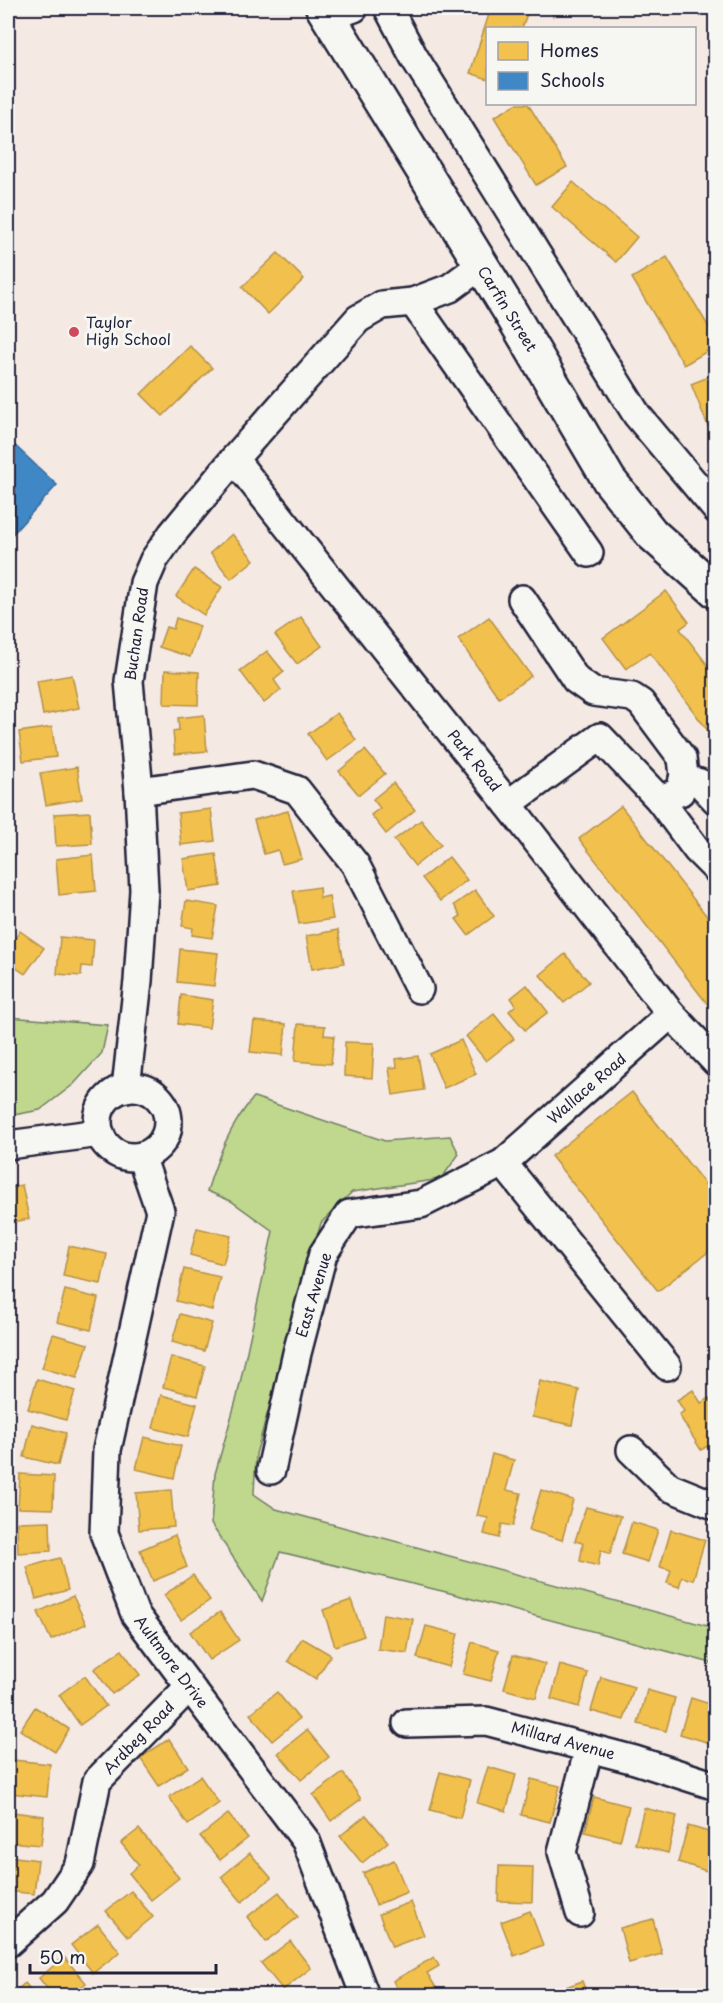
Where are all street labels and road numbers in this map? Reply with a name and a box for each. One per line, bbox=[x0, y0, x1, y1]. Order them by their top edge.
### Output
street label: Carfin Street bbox=[473, 261, 544, 356]
street label: Buchan Road bbox=[118, 586, 153, 682]
street label: Park Road bbox=[443, 724, 508, 796]
street label: Wallace Road bbox=[541, 1047, 631, 1129]
street label: East Avenue bbox=[289, 1249, 336, 1340]
street label: Aultmore Drive bbox=[130, 1610, 215, 1712]
street label: Ardbeg Road bbox=[97, 1695, 179, 1779]
street label: Millard Avenue bbox=[509, 1715, 618, 1764]

